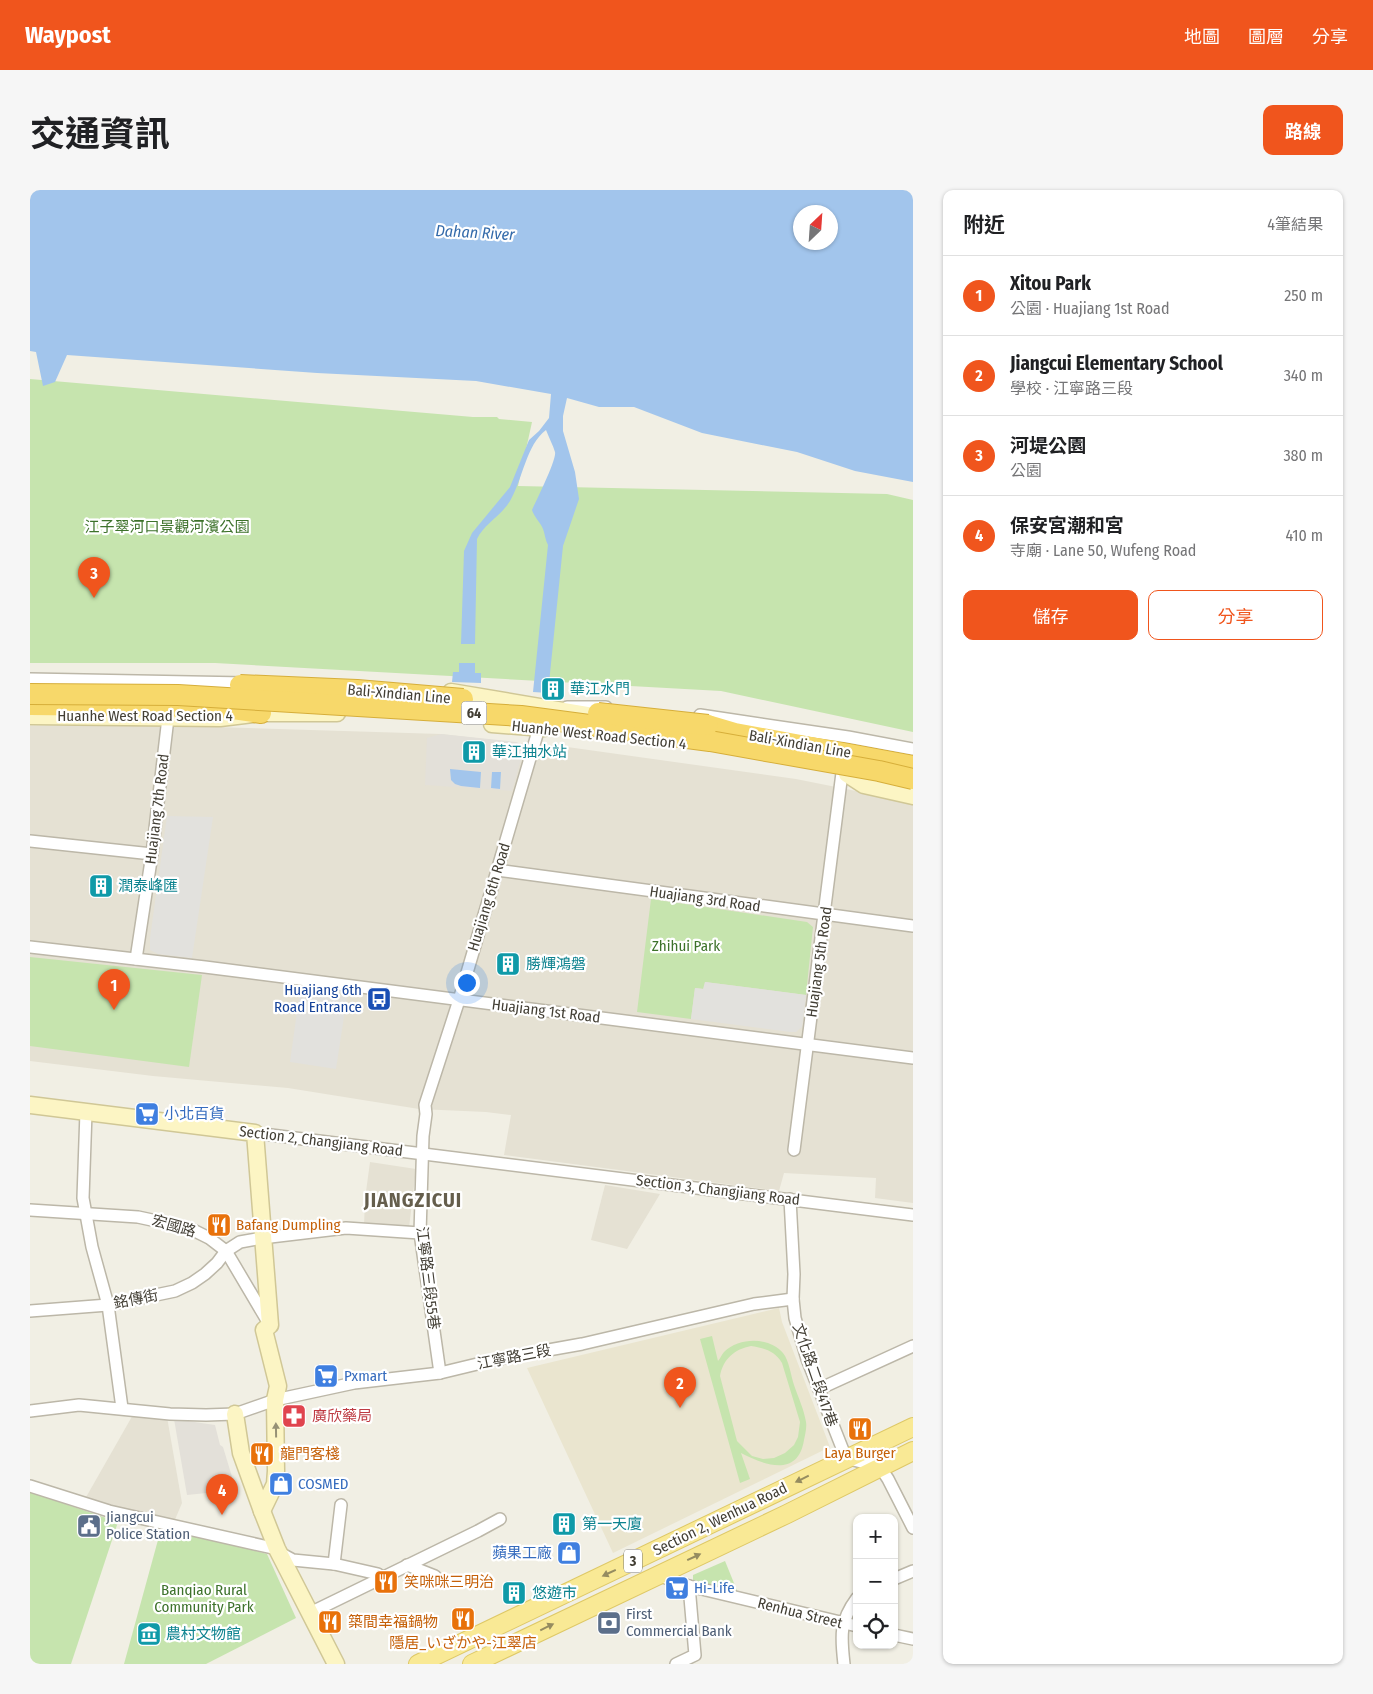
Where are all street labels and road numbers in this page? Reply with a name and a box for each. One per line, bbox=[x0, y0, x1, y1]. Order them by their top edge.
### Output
street label: Bali-Xindian Line bbox=[347, 681, 451, 707]
road number: 64 bbox=[462, 702, 486, 724]
street label: Huanhe West Road Section 4 bbox=[57, 707, 233, 725]
street label: Huanhe West Road Section 4 bbox=[511, 717, 687, 753]
street label: Bali-Xindian Line bbox=[747, 726, 853, 762]
street label: Huajiang 7th Road bbox=[141, 753, 173, 865]
street label: Huajiang 6th Road bbox=[464, 841, 514, 953]
street label: Huajiang 3rd Road bbox=[648, 882, 762, 916]
street label: Huajiang 5th Road bbox=[802, 905, 836, 1019]
street label: Huajiang 1st Road bbox=[491, 995, 601, 1027]
street label: Section 2, Changjiang Road bbox=[238, 1122, 404, 1160]
street label: Section 3, Changjiang Road bbox=[635, 1171, 801, 1209]
street label: 宏國路 bbox=[150, 1211, 198, 1241]
street label: 江寧路三段55巷 bbox=[413, 1225, 443, 1331]
street label: 銘傳街 bbox=[112, 1286, 160, 1312]
street label: 文化路二段417巷 bbox=[789, 1321, 841, 1429]
street label: 江寧路三段 bbox=[475, 1341, 553, 1373]
street label: Section 2, Wenhua Road bbox=[650, 1479, 790, 1559]
road number: 3 bbox=[624, 1550, 642, 1572]
street label: Renhua Street bbox=[756, 1594, 844, 1632]

